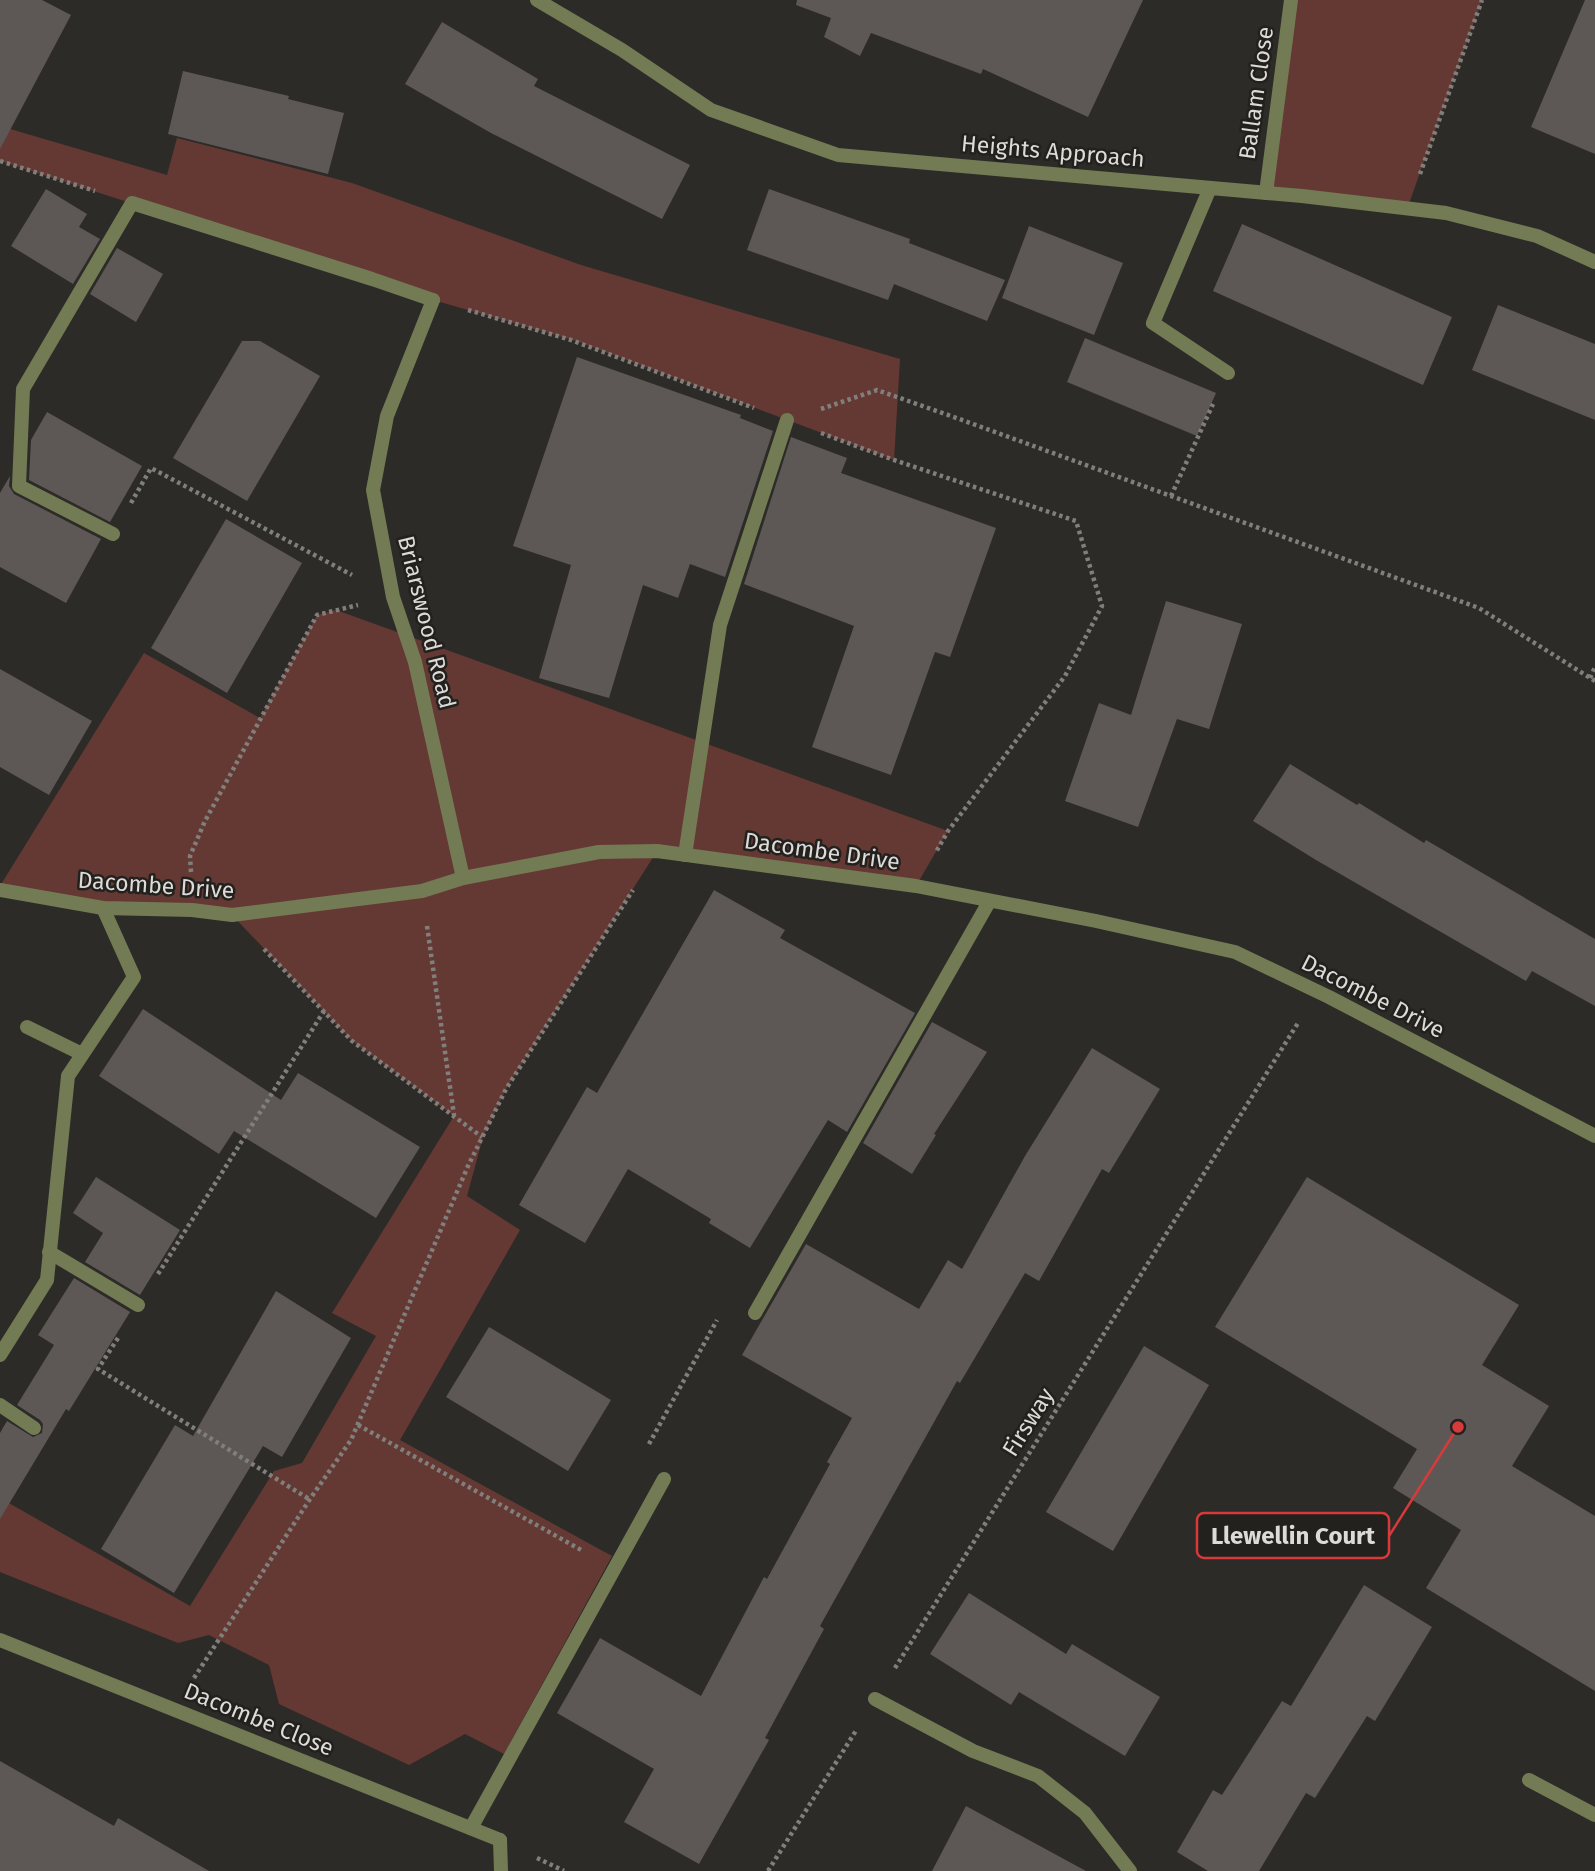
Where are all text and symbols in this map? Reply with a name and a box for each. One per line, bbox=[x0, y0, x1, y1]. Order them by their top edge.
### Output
street label: Ballam Close bbox=[1233, 25, 1279, 161]
street label: Heights Approach bbox=[960, 129, 1146, 173]
street label: Briarswood Road bbox=[392, 533, 462, 711]
street label: Dacombe Drive bbox=[742, 826, 902, 876]
street label: Dacombe Drive bbox=[77, 866, 235, 904]
street label: Dacombe Drive bbox=[1297, 948, 1449, 1044]
street label: Firsway bbox=[996, 1382, 1060, 1462]
callout: Llewellin Court bbox=[1197, 1513, 1389, 1558]
text: Llewellin Court bbox=[1211, 1522, 1376, 1550]
street label: Dacombe Close bbox=[180, 1676, 338, 1762]

